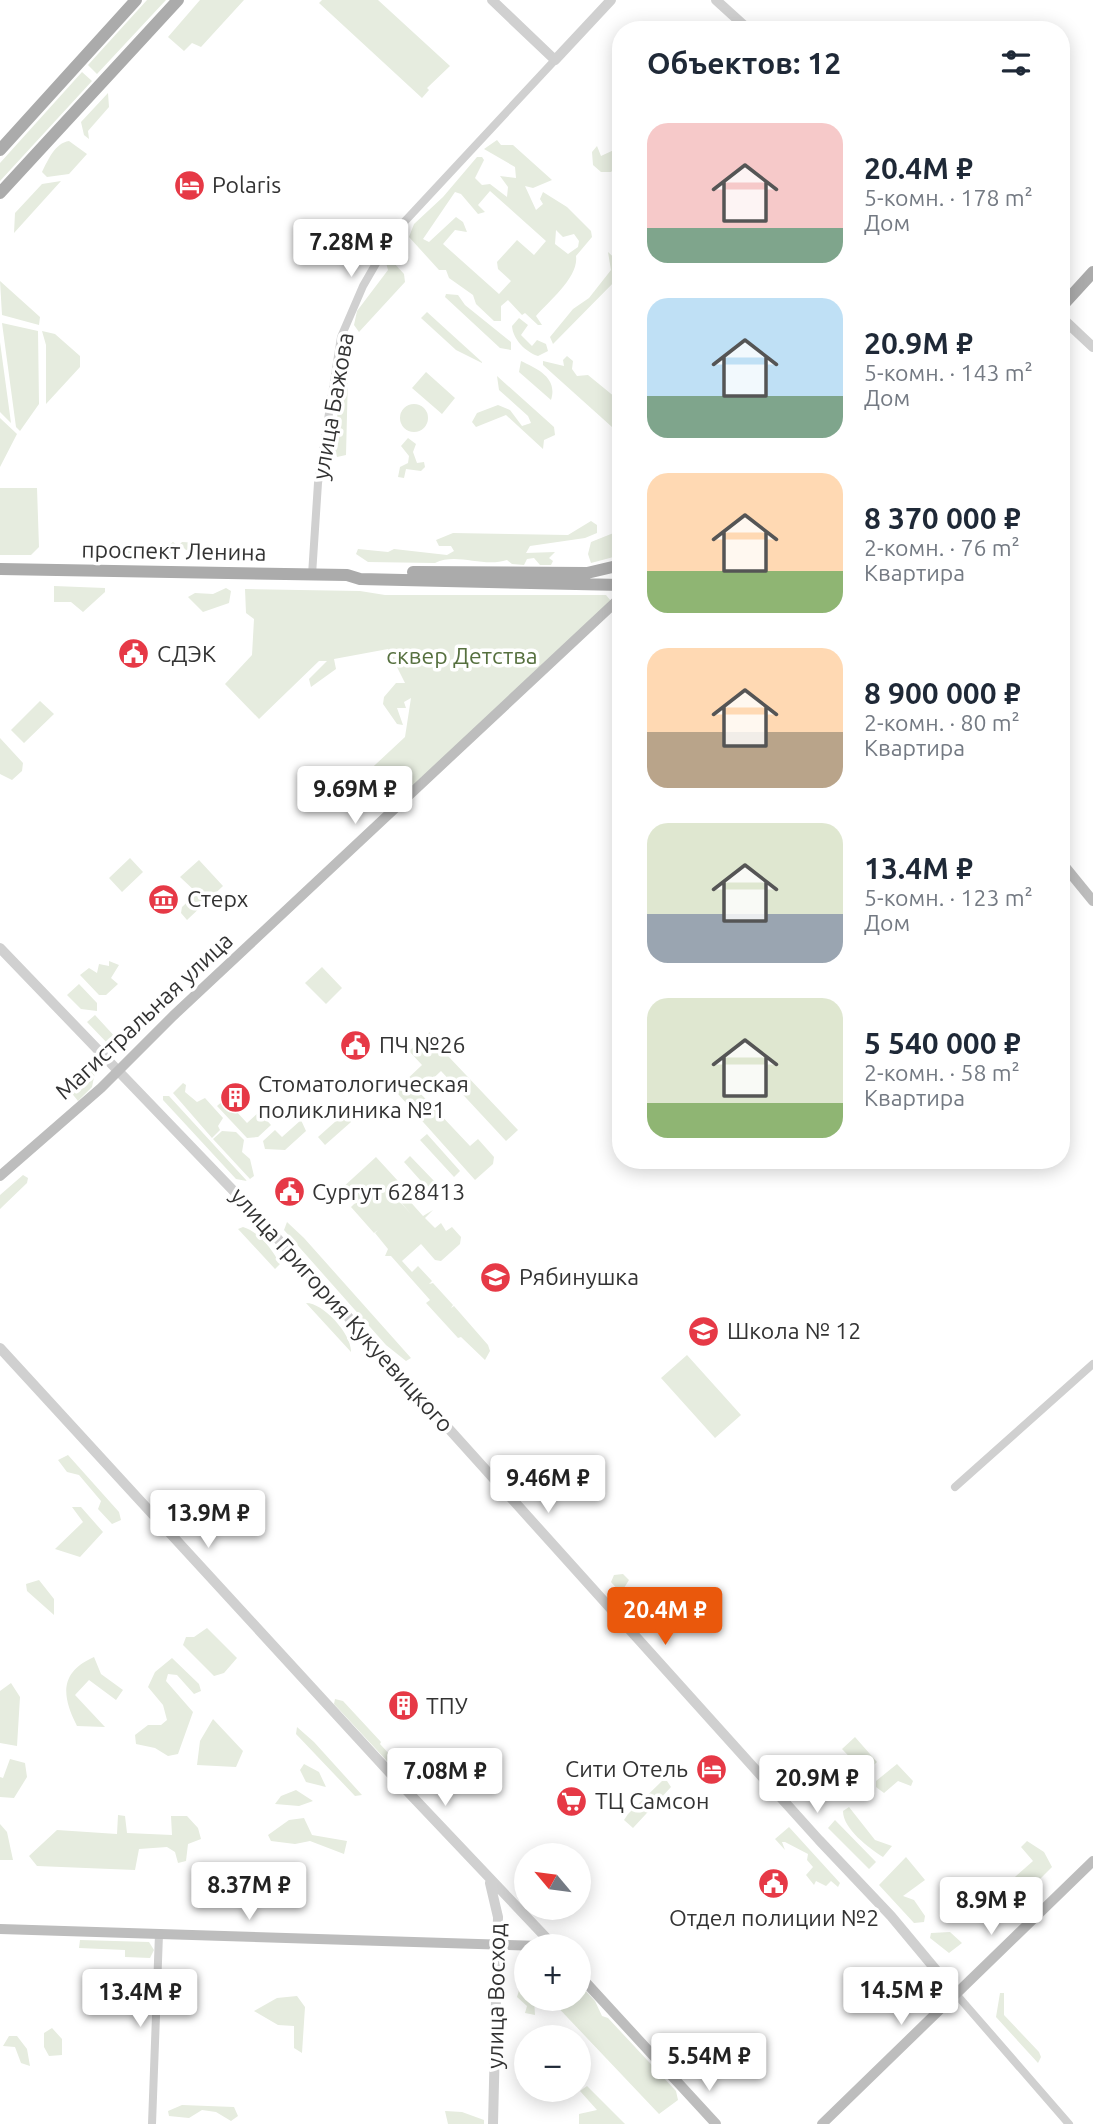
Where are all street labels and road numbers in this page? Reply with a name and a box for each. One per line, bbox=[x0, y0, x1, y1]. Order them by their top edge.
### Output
street label: улица Бажова bbox=[307, 330, 358, 481]
street label: проспект Ленина bbox=[81, 536, 267, 565]
street label: Магистральная улица bbox=[50, 927, 237, 1104]
street label: улица Григория Кукуевицкого bbox=[226, 1183, 459, 1437]
street label: улица Восход bbox=[482, 1923, 509, 2069]

